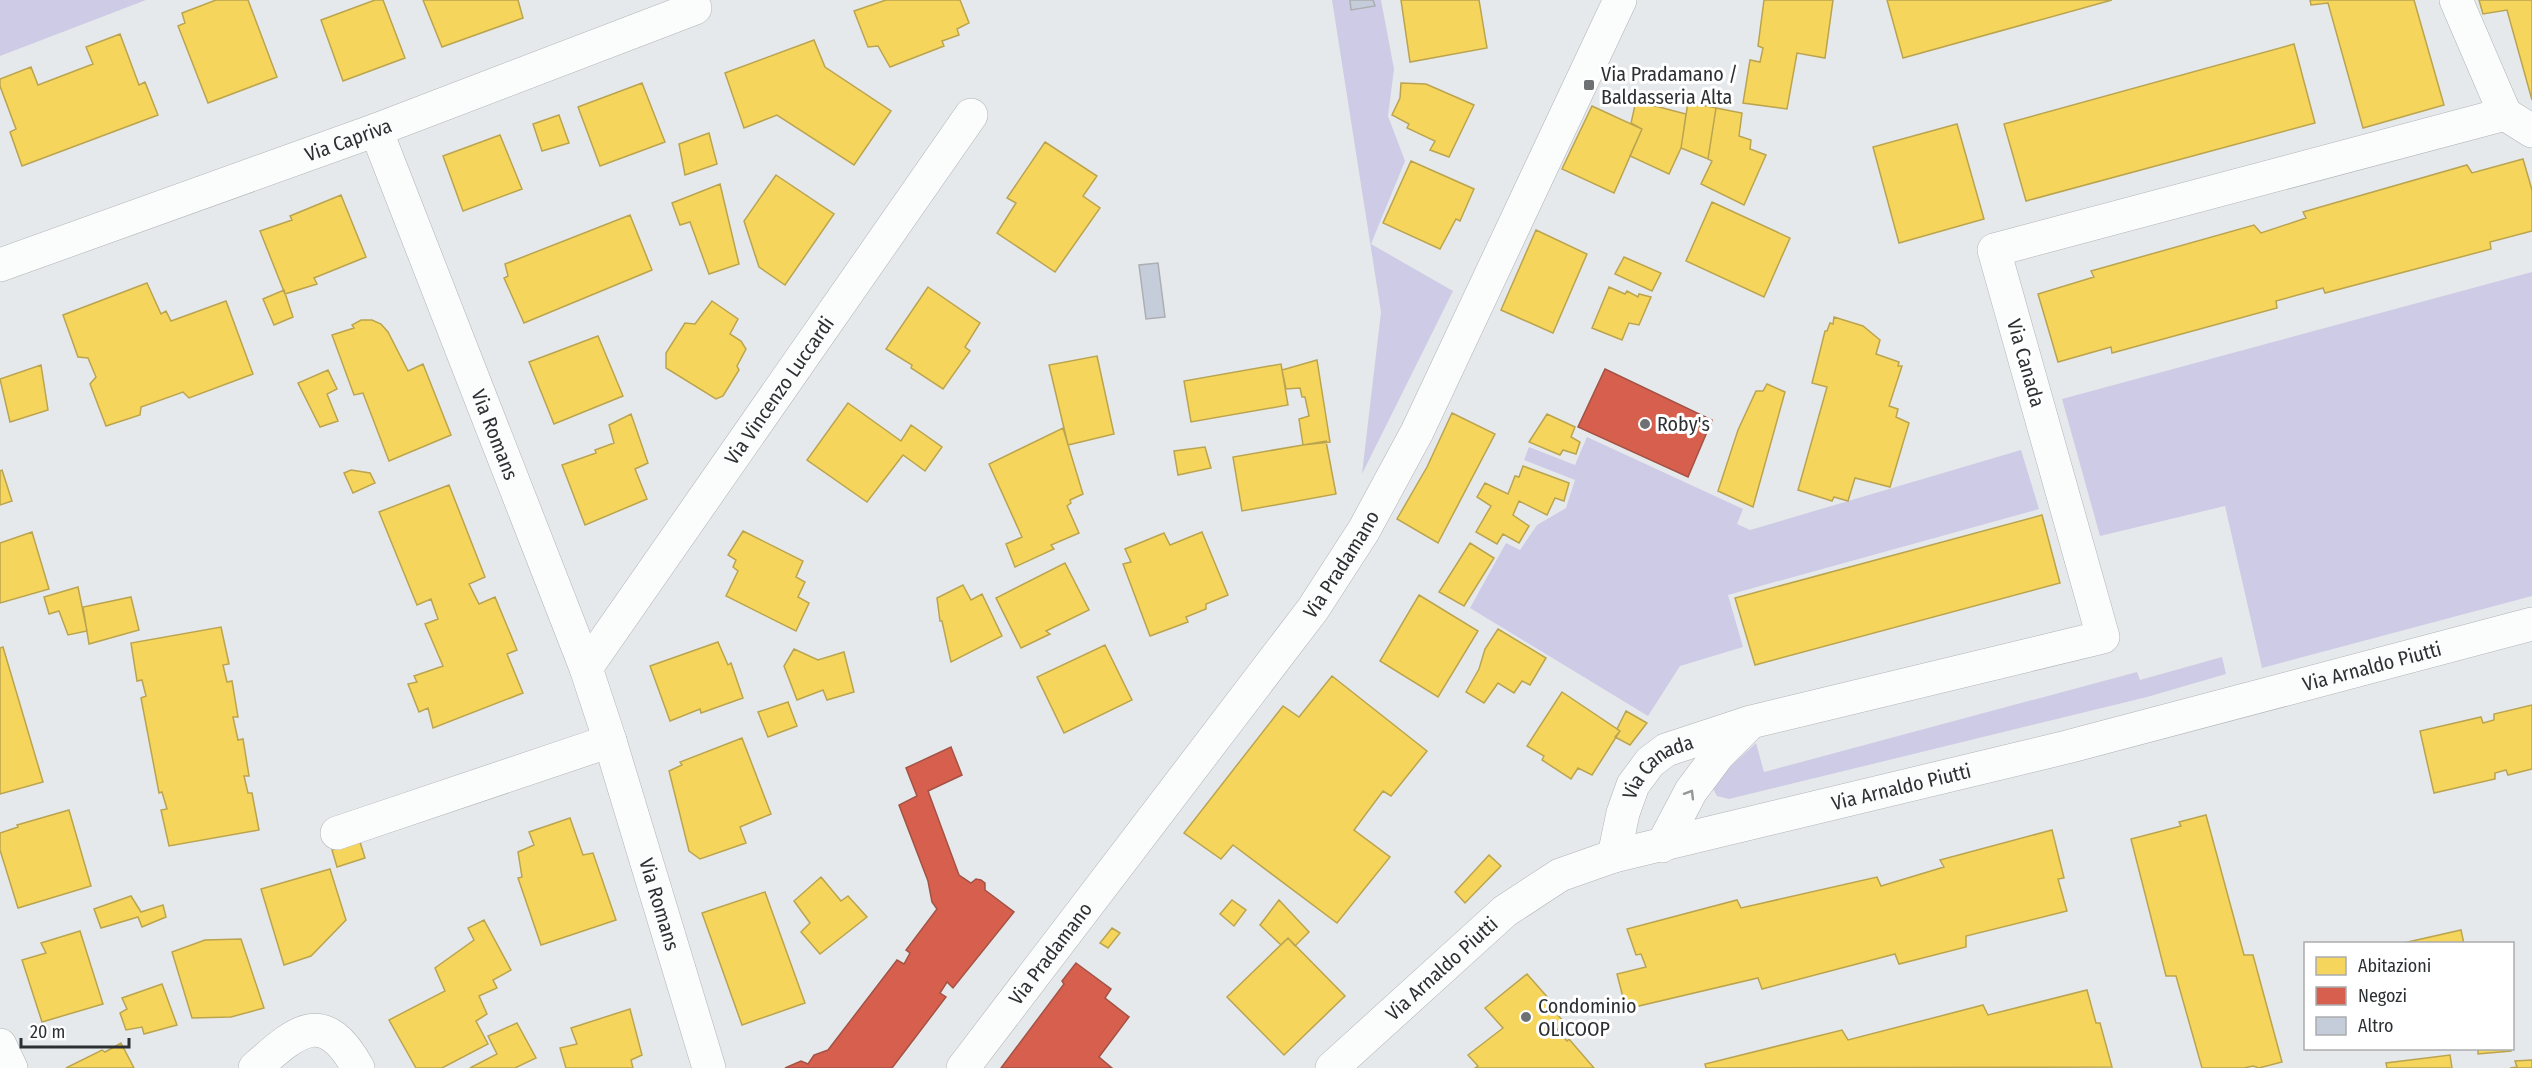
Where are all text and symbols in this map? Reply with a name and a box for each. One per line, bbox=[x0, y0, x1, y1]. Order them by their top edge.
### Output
place label: Via Pradamano / Baldasseria Alta bbox=[1601, 62, 1738, 109]
marker: Via Pradamano / Baldasseria Alta bbox=[1582, 78, 1596, 92]
street label: Via Capriva bbox=[302, 113, 395, 167]
street label: Via Vincenzo Luccardi bbox=[719, 312, 839, 469]
street label: Via Canada bbox=[2002, 316, 2050, 410]
street label: Via Romans bbox=[466, 386, 523, 483]
place label: Roby's bbox=[1657, 412, 1710, 436]
marker: Roby's bbox=[1638, 417, 1652, 431]
street label: Via Pradamano bbox=[1298, 507, 1384, 623]
street label: Via Arnaldo Piutti bbox=[2300, 636, 2444, 696]
street label: Via Canada bbox=[1617, 730, 1696, 802]
street label: Via Arnaldo Piutti bbox=[1829, 759, 1973, 815]
one-way arrow bbox=[1682, 790, 1694, 800]
street label: Via Romans bbox=[634, 855, 685, 953]
street label: Via Pradamano bbox=[1004, 897, 1097, 1010]
street label: Via Arnaldo Piutti bbox=[1381, 912, 1502, 1025]
legend bbox=[2304, 942, 2514, 1050]
text: Abitazioni bbox=[2358, 955, 2431, 977]
text: Negozi bbox=[2358, 985, 2407, 1007]
place label: Condominio OLICOOP bbox=[1538, 994, 1637, 1041]
marker: Condominio OLICOOP bbox=[1519, 1010, 1533, 1024]
scale bar bbox=[21, 1011, 129, 1049]
text: Altro bbox=[2358, 1015, 2393, 1037]
text: 20 m bbox=[30, 1021, 65, 1043]

